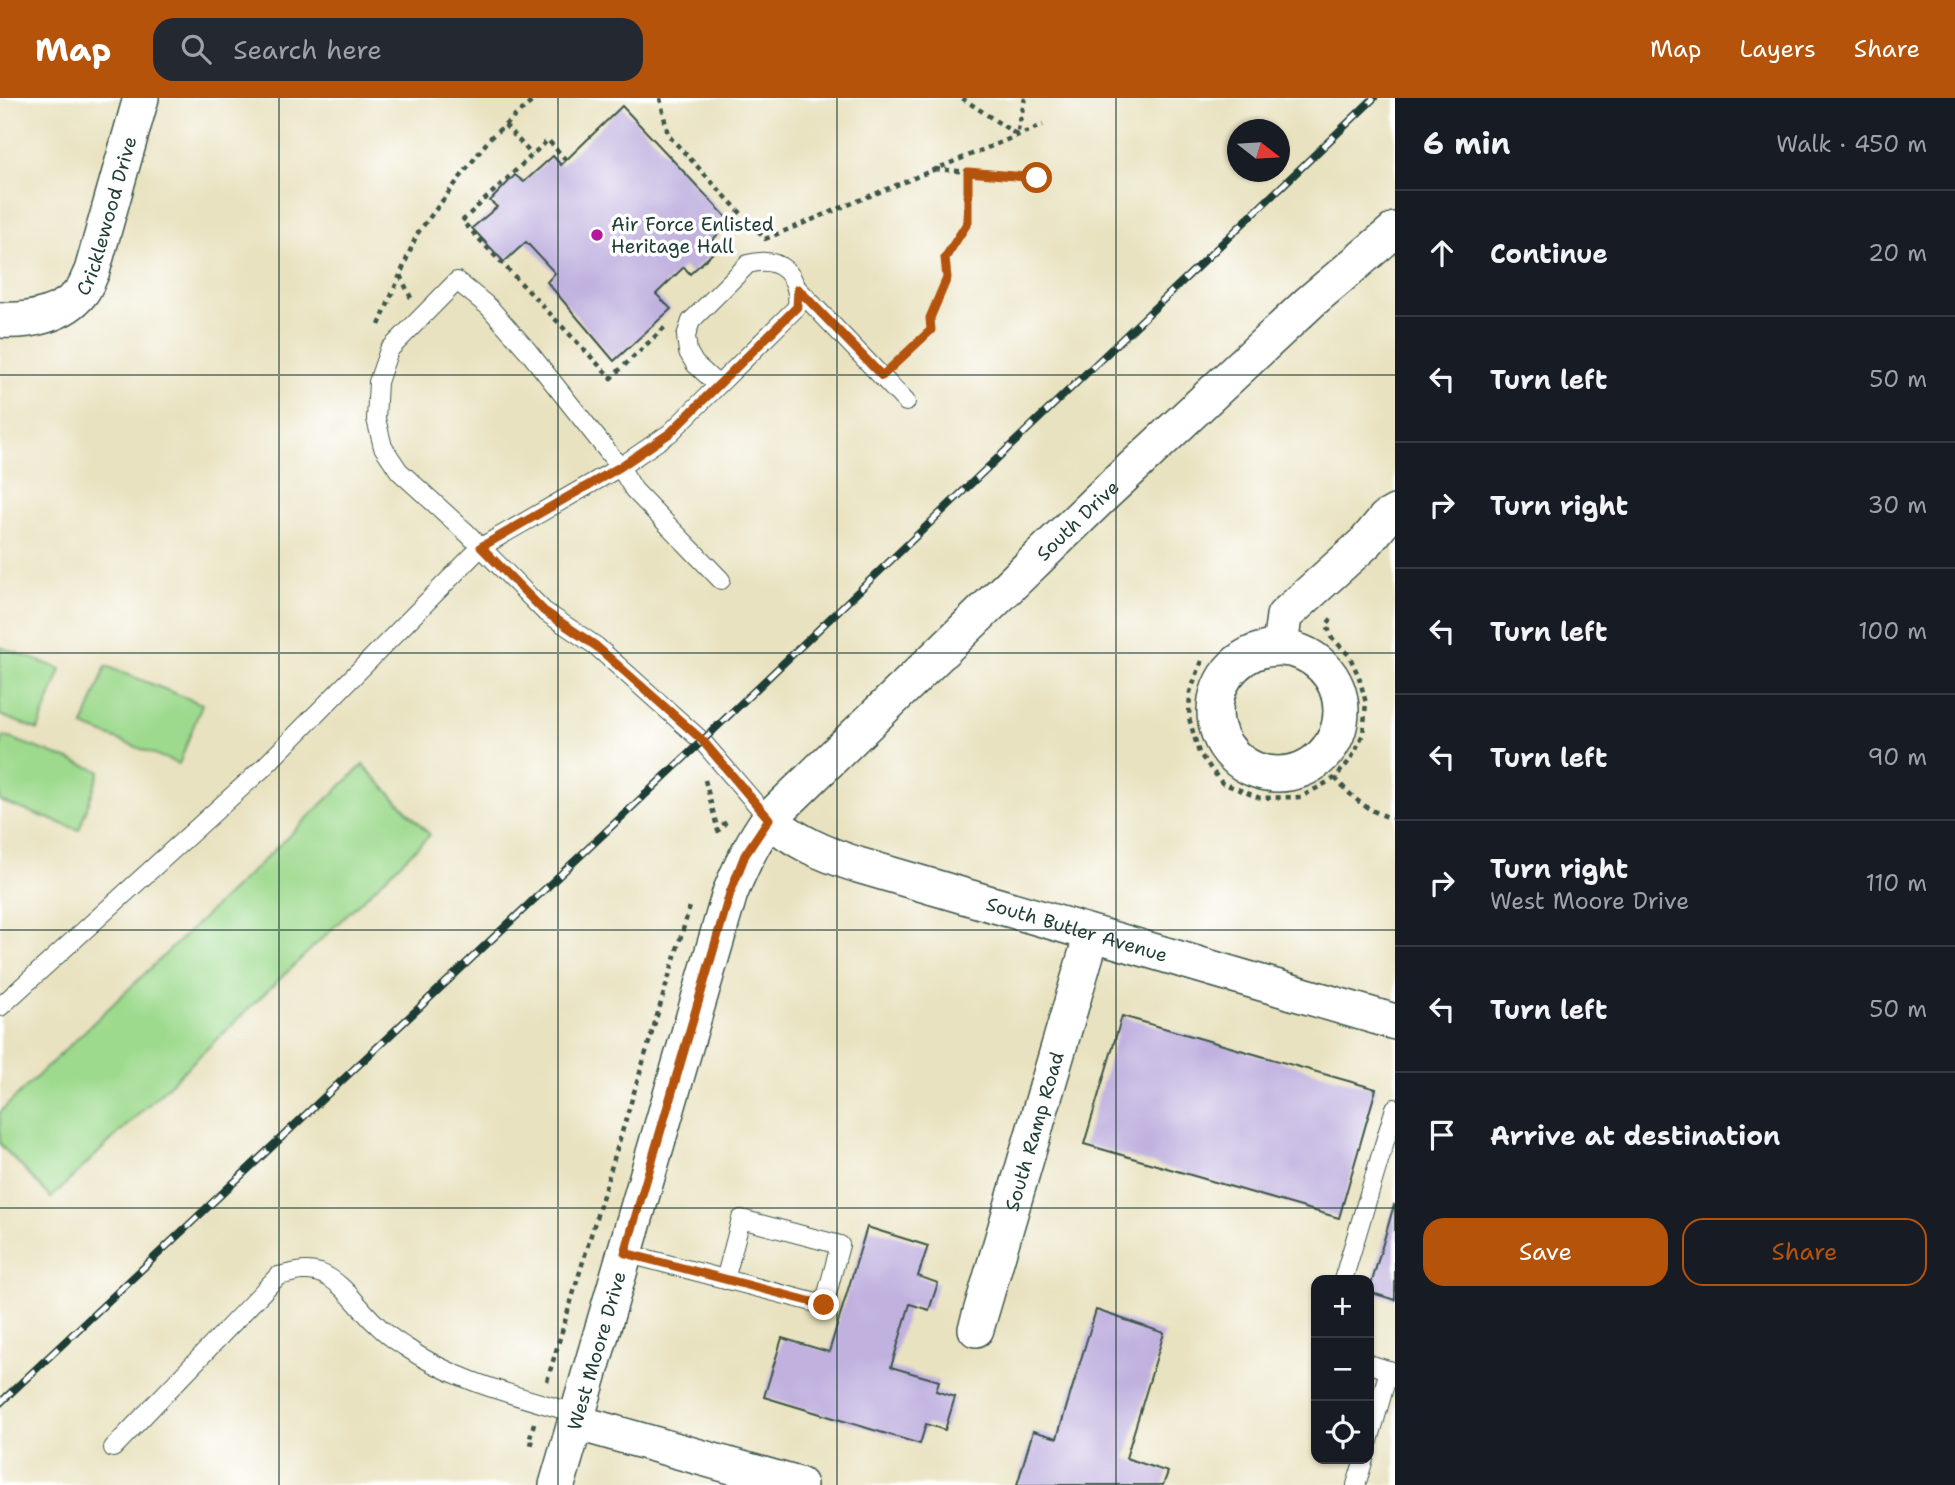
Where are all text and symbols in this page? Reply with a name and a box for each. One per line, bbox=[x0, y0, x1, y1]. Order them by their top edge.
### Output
search box bbox=[153, 18, 643, 81]
text: Map bbox=[35, 27, 111, 72]
icon: search bbox=[177, 30, 215, 68]
text: Search here bbox=[233, 32, 382, 67]
text: Map bbox=[1650, 33, 1701, 65]
text: Layers bbox=[1739, 33, 1816, 65]
text: Share bbox=[1854, 33, 1920, 65]
north arrow bbox=[1227, 119, 1290, 182]
text: 6 min bbox=[1423, 123, 1510, 164]
text: Walk · 450 m bbox=[1776, 129, 1927, 159]
street label: Cricklewood Drive bbox=[70, 133, 143, 301]
route start bbox=[1021, 162, 1052, 193]
place label: Air Force Enlisted Heritage Hall bbox=[611, 212, 774, 259]
marker: Air Force Enlisted Heritage Hall bbox=[589, 227, 605, 243]
icon: ahead bbox=[1423, 234, 1461, 272]
text: Continue bbox=[1490, 236, 1608, 271]
text: 20 m bbox=[1868, 238, 1927, 268]
icon: left bbox=[1423, 360, 1461, 398]
text: Turn left bbox=[1490, 362, 1607, 397]
text: 50 m bbox=[1869, 364, 1927, 394]
street label: South Drive bbox=[1031, 475, 1124, 566]
icon: right bbox=[1423, 486, 1461, 524]
text: Turn right bbox=[1490, 488, 1628, 523]
text: 30 m bbox=[1868, 490, 1927, 520]
icon: left bbox=[1423, 612, 1461, 650]
text: Turn left bbox=[1490, 614, 1607, 649]
text: 100 m bbox=[1858, 616, 1927, 646]
icon: left bbox=[1423, 738, 1461, 776]
text: Turn left bbox=[1490, 740, 1607, 775]
text: 90 m bbox=[1867, 742, 1927, 772]
text: Turn right bbox=[1490, 851, 1628, 886]
icon: right bbox=[1423, 864, 1461, 902]
text: 110 m bbox=[1865, 868, 1927, 898]
text: West Moore Drive bbox=[1490, 886, 1689, 916]
street label: South Butler Avenue bbox=[983, 891, 1170, 968]
icon: left bbox=[1423, 990, 1461, 1028]
text: Turn left bbox=[1490, 992, 1607, 1027]
text: 50 m bbox=[1869, 994, 1927, 1024]
street label: South Ramp Road bbox=[999, 1049, 1070, 1214]
icon: arrive bbox=[1423, 1116, 1461, 1154]
text: Arrive at destination bbox=[1490, 1118, 1780, 1153]
button: Save bbox=[1423, 1218, 1668, 1286]
button: Share bbox=[1682, 1218, 1927, 1286]
street label: West Moore Drive bbox=[562, 1268, 632, 1433]
map controls bbox=[1311, 1275, 1374, 1464]
button: + bbox=[1311, 1275, 1374, 1338]
route end bbox=[808, 1289, 839, 1320]
button: − bbox=[1311, 1338, 1374, 1401]
button: locate bbox=[1311, 1401, 1374, 1464]

